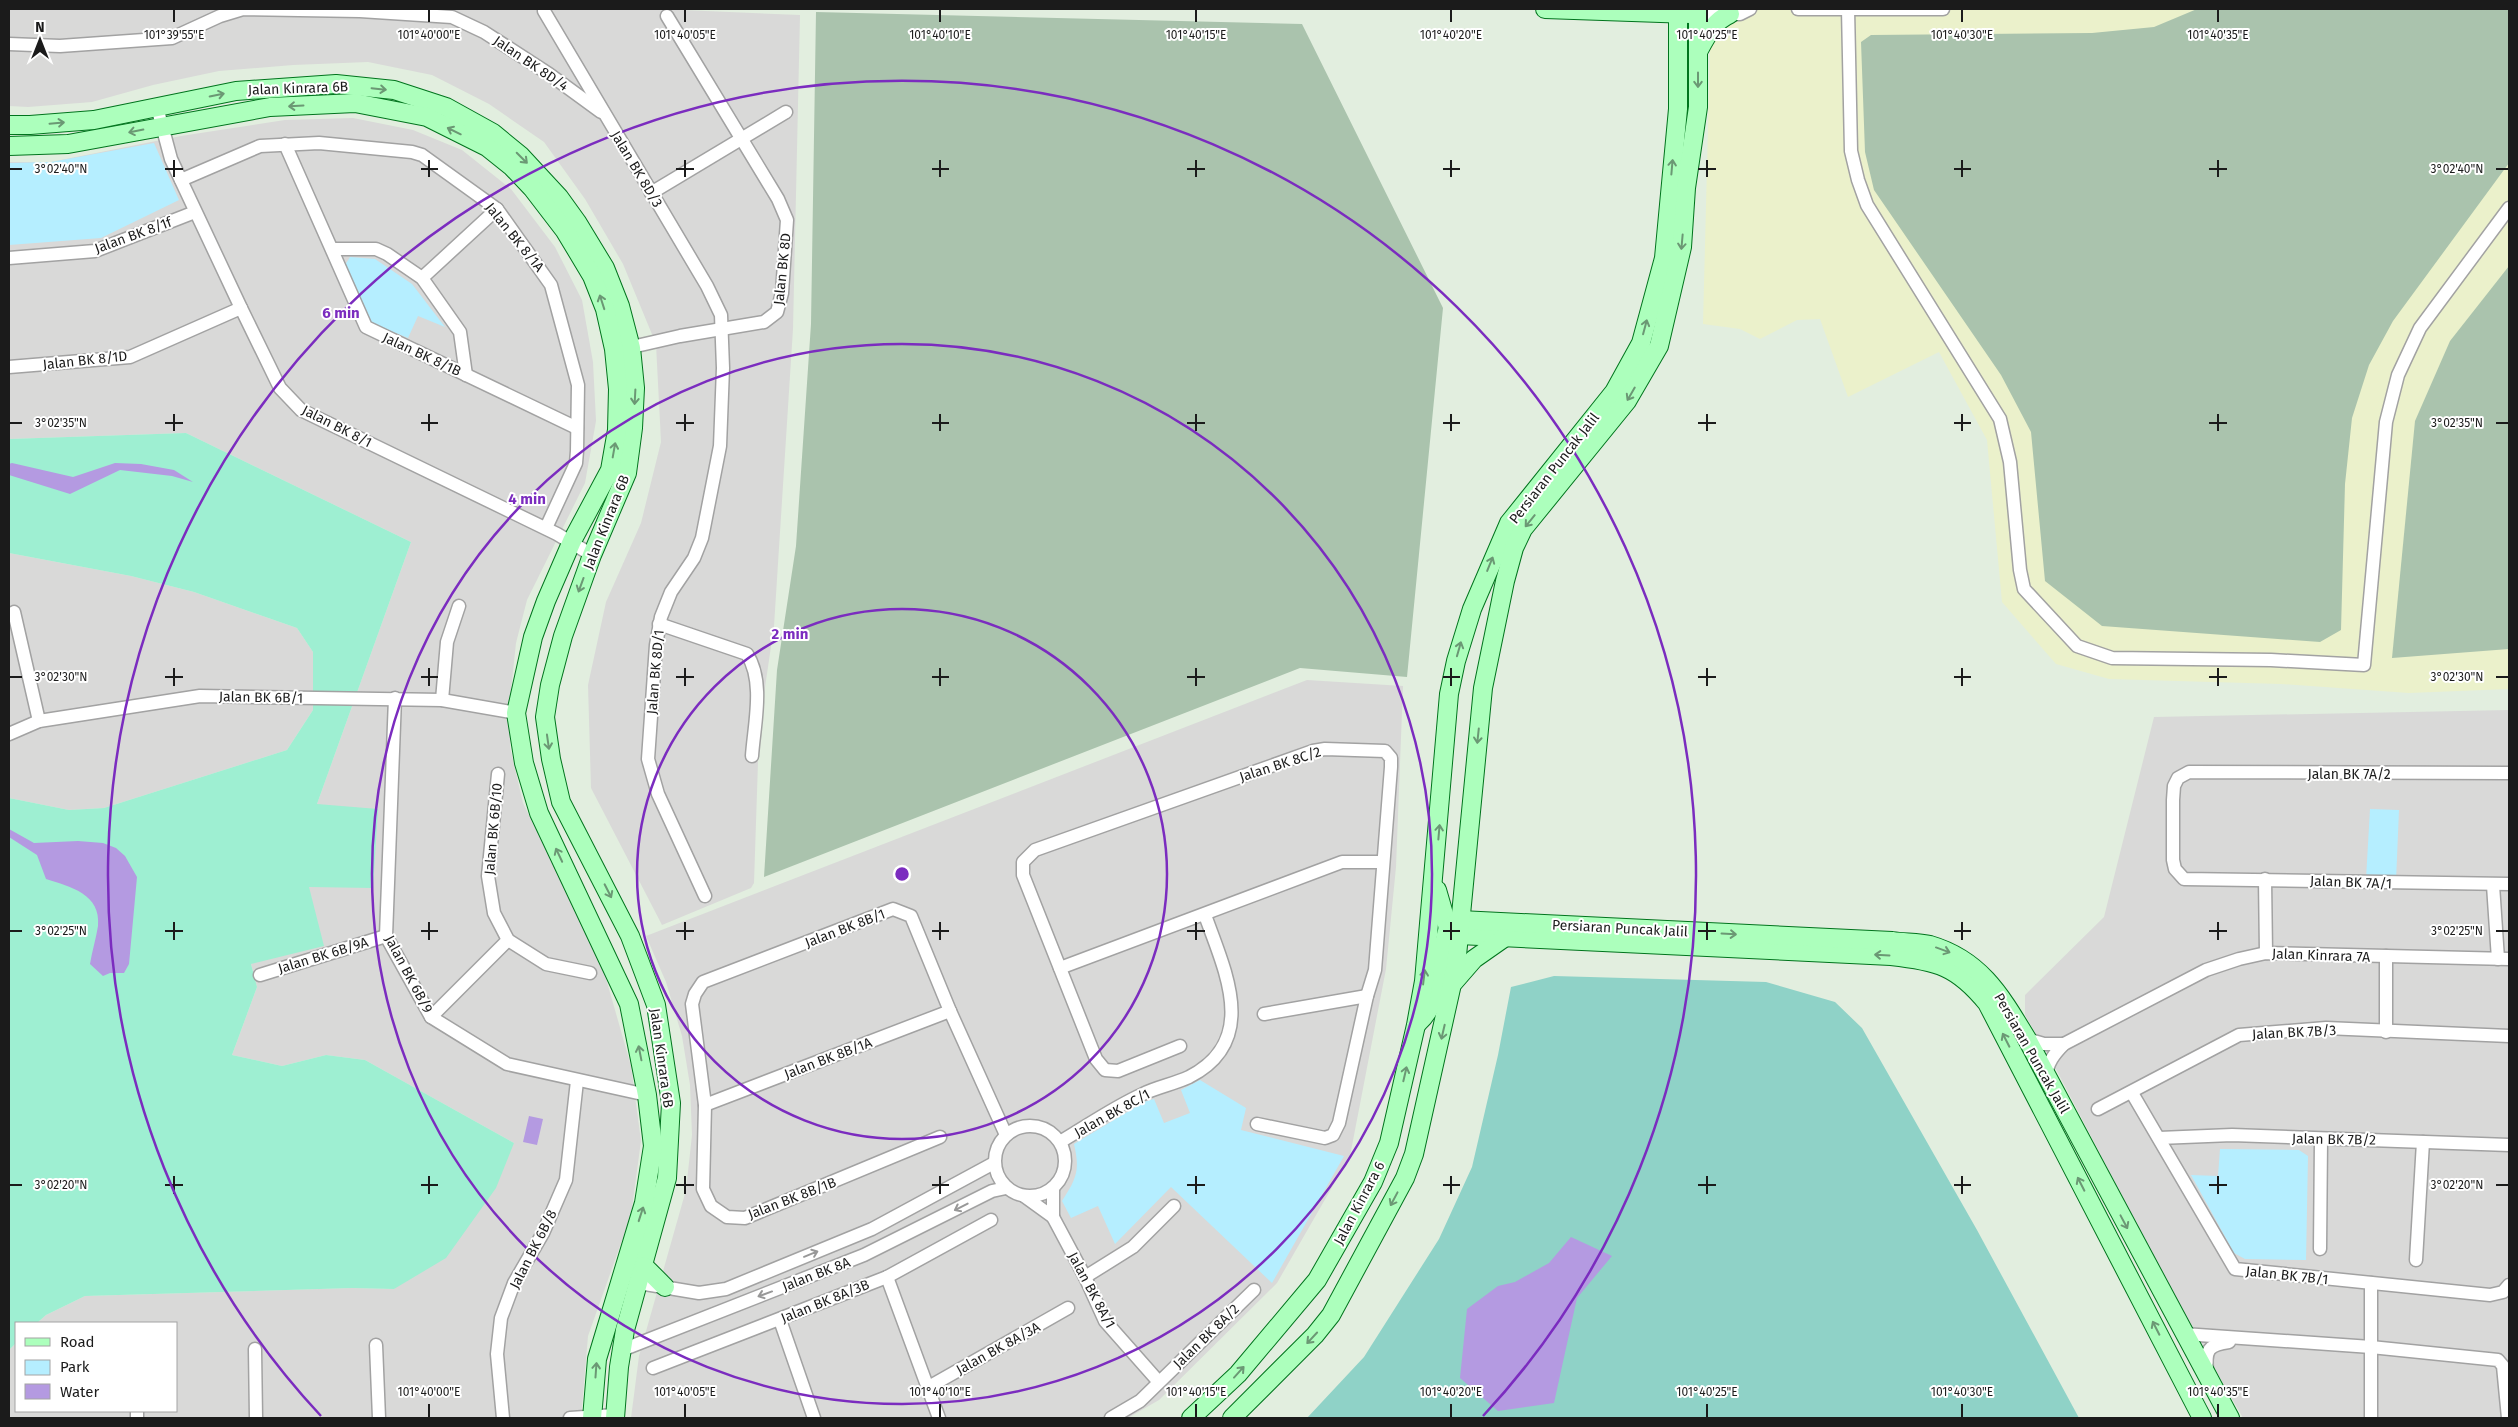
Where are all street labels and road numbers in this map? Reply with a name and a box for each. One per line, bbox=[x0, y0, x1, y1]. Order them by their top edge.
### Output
street label: Jalan BK 8D/4 bbox=[490, 32, 572, 95]
street label: Jalan Kinrara 6B bbox=[248, 78, 349, 99]
street label: Jalan BK 8D/3 bbox=[607, 128, 666, 211]
street label: Jalan BK 8/1A bbox=[482, 199, 548, 275]
street label: Jalan BK 8/1f bbox=[92, 213, 175, 257]
street label: Jalan BK 8D bbox=[770, 232, 795, 306]
street label: Jalan BK 8/1B bbox=[380, 329, 464, 380]
street label: Jalan BK 8/1D bbox=[42, 348, 128, 373]
street label: Jalan BK 8/1 bbox=[299, 402, 374, 451]
street label: Persiaran Puncak Jalil bbox=[1506, 409, 1603, 527]
street label: Jalan Kinrara 6B bbox=[580, 472, 633, 572]
street label: Jalan BK 8D/1 bbox=[643, 629, 668, 715]
street label: Jalan BK 6B/1 bbox=[219, 688, 303, 707]
street label: Jalan BK 8C/2 bbox=[1237, 743, 1323, 786]
street label: Jalan BK 7A/2 bbox=[2307, 766, 2391, 783]
street label: Jalan BK 6B/10 bbox=[481, 782, 506, 876]
street label: Jalan BK 7A/1 bbox=[2310, 873, 2392, 892]
street label: Jalan BK 8B/1 bbox=[803, 905, 888, 952]
street label: Persiaran Puncak Jalil bbox=[1552, 916, 1688, 941]
street label: Jalan BK 6B/9 bbox=[381, 932, 436, 1016]
street label: Jalan BK 6B/9A bbox=[276, 934, 370, 977]
street label: Jalan Kinrara 7A bbox=[2272, 945, 2370, 966]
street label: Persiaran Puncak Jalil bbox=[1990, 990, 2073, 1116]
street label: Jalan Kinrara 6B bbox=[646, 1007, 677, 1109]
street label: Jalan BK 7B/3 bbox=[2251, 1022, 2337, 1043]
street label: Jalan BK 8B/1A bbox=[782, 1034, 874, 1083]
street label: Jalan BK 8C/1 bbox=[1071, 1086, 1153, 1141]
street label: Jalan BK 7B/2 bbox=[2292, 1130, 2376, 1149]
street label: Jalan Kinrara 6 bbox=[1330, 1159, 1389, 1248]
street label: Jalan BK 8B/1B bbox=[746, 1174, 839, 1223]
street label: Jalan BK 6B/8 bbox=[506, 1207, 561, 1292]
street label: Jalan BK 8A/1 bbox=[1064, 1249, 1119, 1331]
street label: Jalan BK 8A bbox=[780, 1254, 853, 1295]
street label: Jalan BK 7B/1 bbox=[2245, 1263, 2329, 1288]
street label: Jalan BK 8A/3B bbox=[778, 1276, 872, 1327]
street label: Jalan BK 8A/2 bbox=[1170, 1301, 1243, 1372]
street label: Jalan BK 8A/3A bbox=[953, 1318, 1043, 1379]

